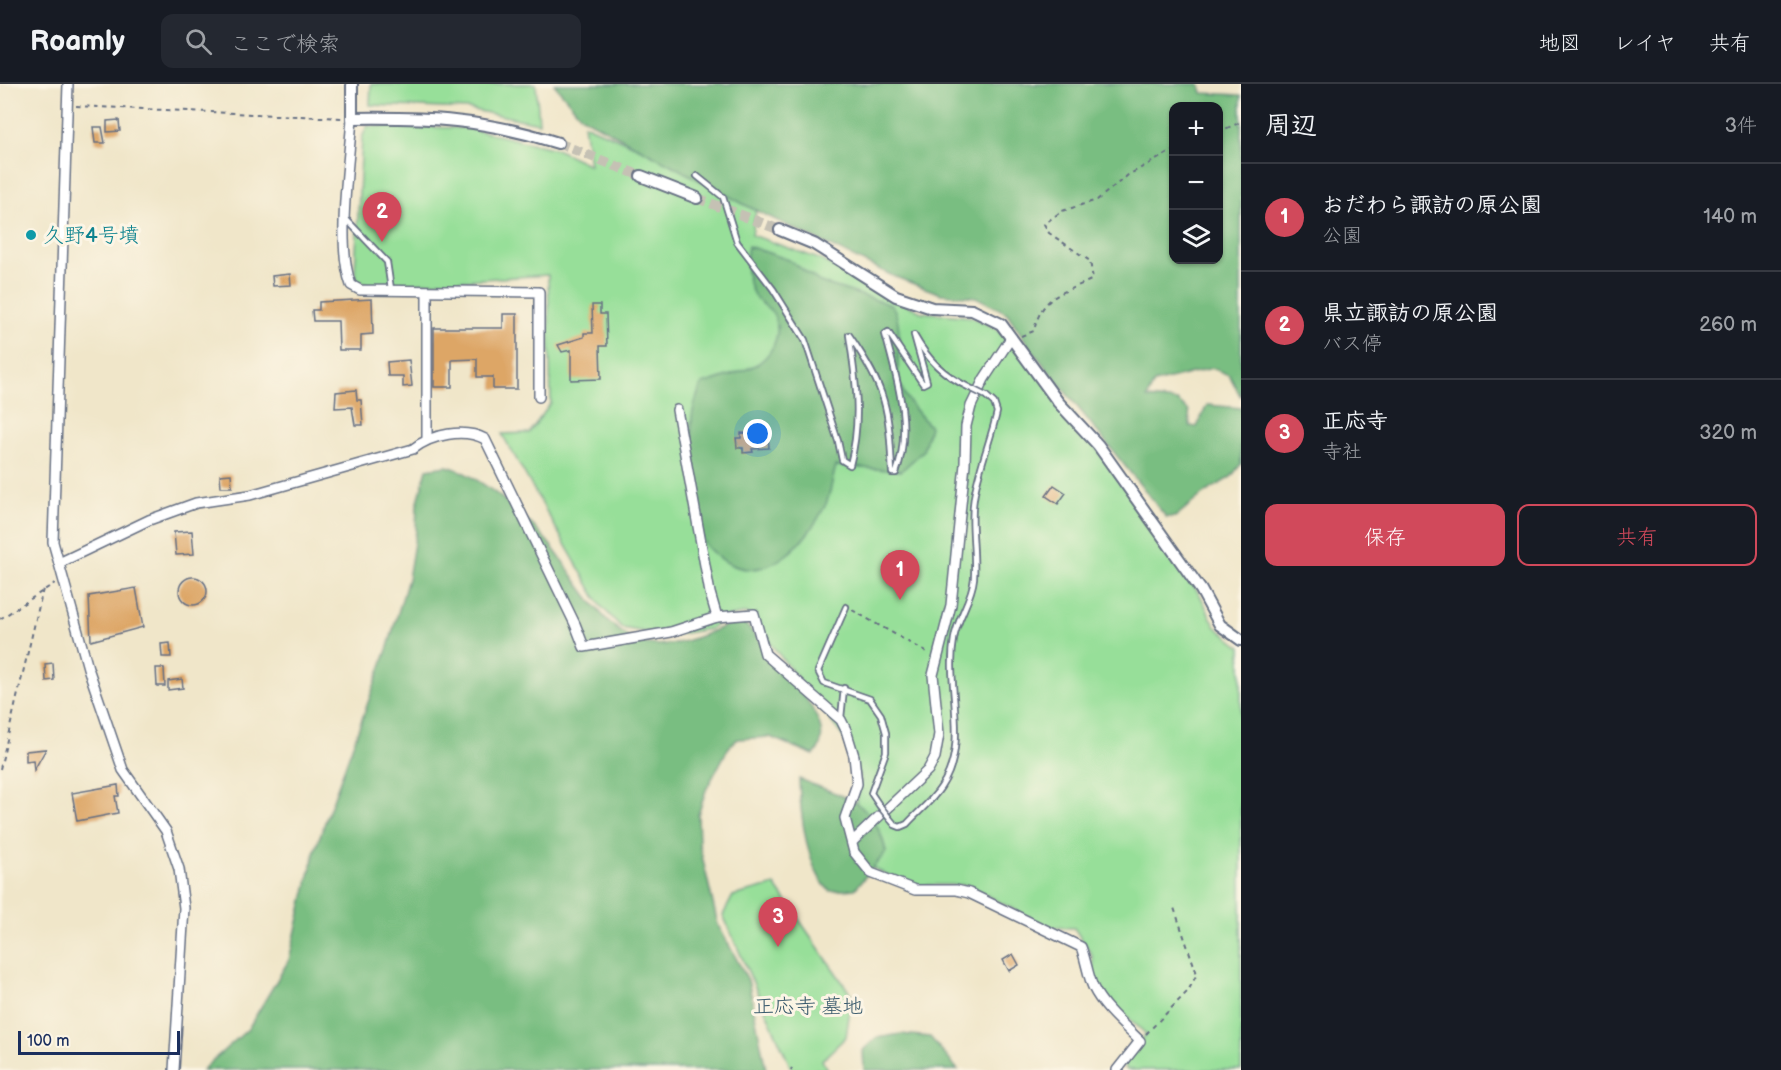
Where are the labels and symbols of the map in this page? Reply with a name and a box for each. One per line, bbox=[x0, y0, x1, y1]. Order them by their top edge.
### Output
pin: 2 bbox=[362, 192, 401, 242]
place label: 久野4号墳 bbox=[43, 223, 140, 248]
marker: 久野4号墳 bbox=[24, 228, 38, 242]
your location bbox=[743, 419, 772, 448]
pin: 1 bbox=[880, 550, 920, 600]
pin: 3 bbox=[758, 898, 798, 947]
park label: 正応寺 墓地 bbox=[753, 994, 863, 1019]
scale bar bbox=[18, 1028, 180, 1056]

